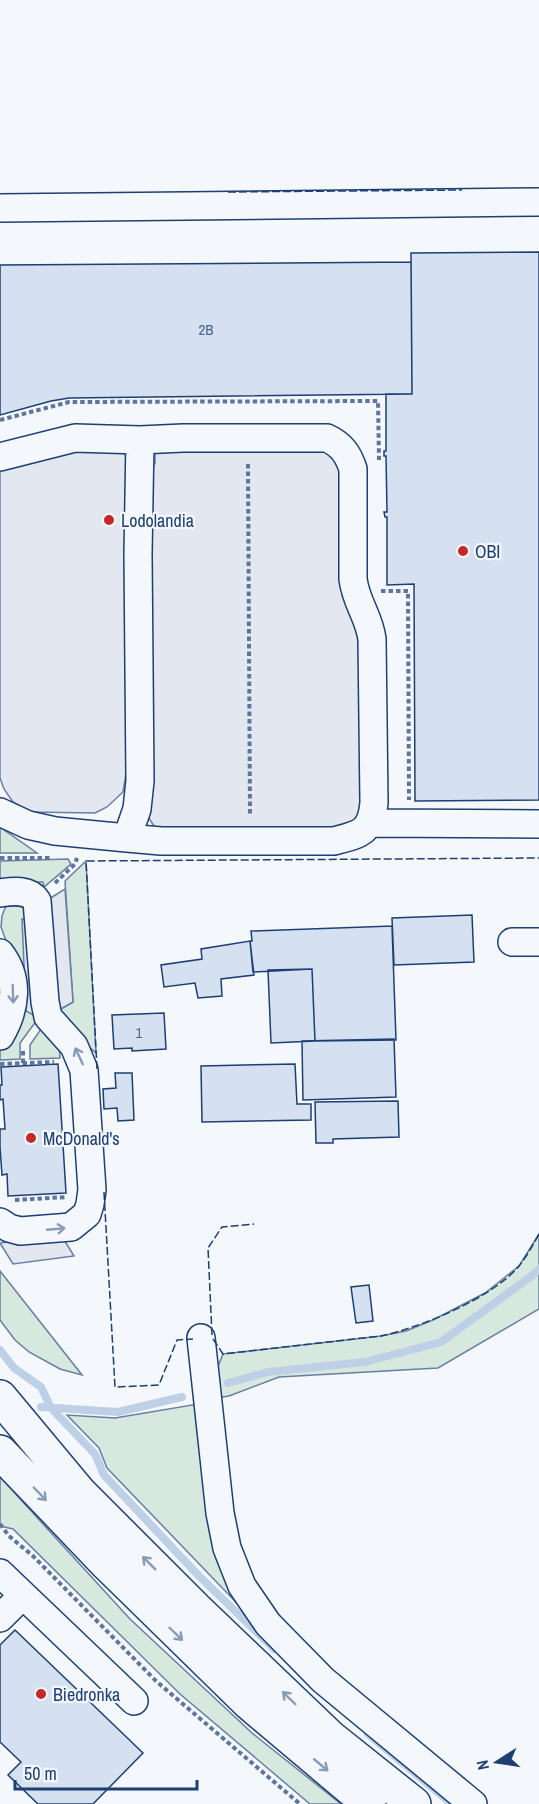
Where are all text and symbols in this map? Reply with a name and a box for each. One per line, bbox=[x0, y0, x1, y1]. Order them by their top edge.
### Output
house number: 2B bbox=[198, 319, 214, 340]
place label: Lodolandia bbox=[121, 508, 194, 533]
marker: Lodolandia bbox=[102, 513, 116, 527]
place label: OBI bbox=[475, 539, 500, 564]
marker: OBI bbox=[456, 544, 470, 558]
one-way arrow bbox=[7, 984, 18, 1004]
house number: 1 bbox=[136, 1022, 143, 1043]
one-way arrow bbox=[72, 1048, 84, 1066]
place label: McDonald's bbox=[43, 1126, 120, 1151]
marker: McDonald's bbox=[24, 1131, 38, 1145]
one-way arrow bbox=[46, 1223, 66, 1234]
one-way arrow bbox=[33, 1487, 47, 1502]
one-way arrow bbox=[142, 1555, 157, 1570]
one-way arrow bbox=[169, 1627, 184, 1641]
place label: Biedronka bbox=[53, 1682, 120, 1707]
marker: Biedronka bbox=[34, 1687, 48, 1701]
one-way arrow bbox=[282, 1691, 297, 1706]
north arrow bbox=[467, 1732, 527, 1792]
scale bar bbox=[15, 1753, 196, 1791]
one-way arrow bbox=[313, 1758, 328, 1772]
text: N bbox=[471, 1758, 494, 1772]
text: 50 m bbox=[24, 1761, 57, 1786]

